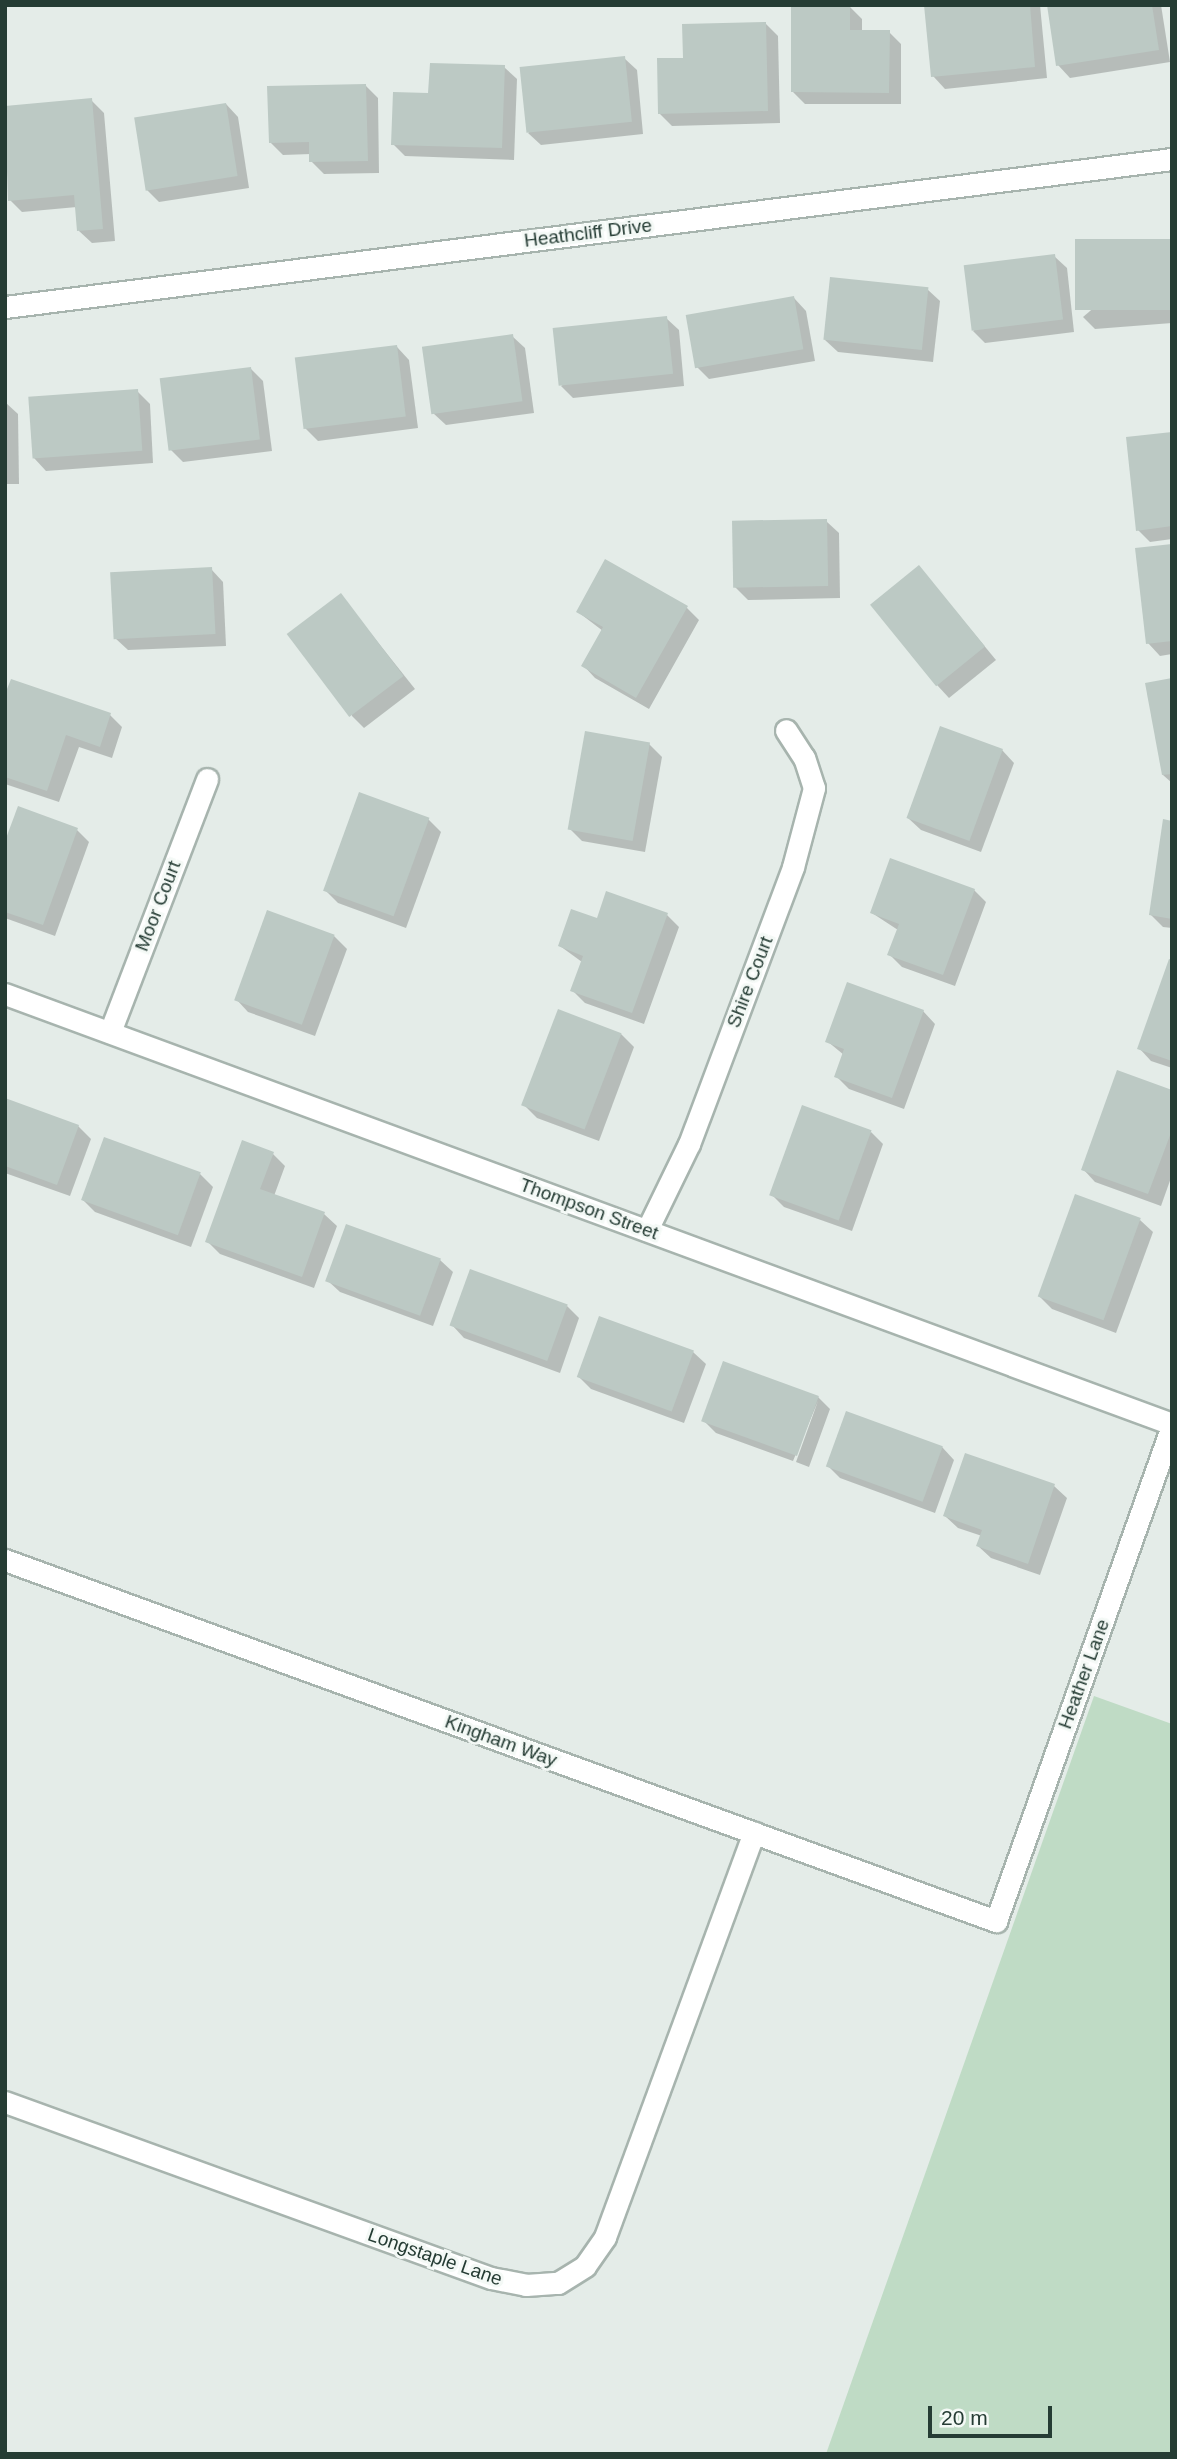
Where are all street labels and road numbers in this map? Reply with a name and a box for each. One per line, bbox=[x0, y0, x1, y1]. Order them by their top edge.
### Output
street label: Heathcliff Drive bbox=[523, 214, 653, 252]
street label: Moor Court bbox=[130, 858, 186, 954]
street label: Shire Court bbox=[722, 933, 778, 1031]
street label: Thompson Street bbox=[517, 1173, 661, 1245]
street label: Heather Lane bbox=[1054, 1616, 1114, 1732]
street label: Kingham Way bbox=[442, 1710, 560, 1772]
street label: Longstaple Lane bbox=[365, 2223, 505, 2291]

